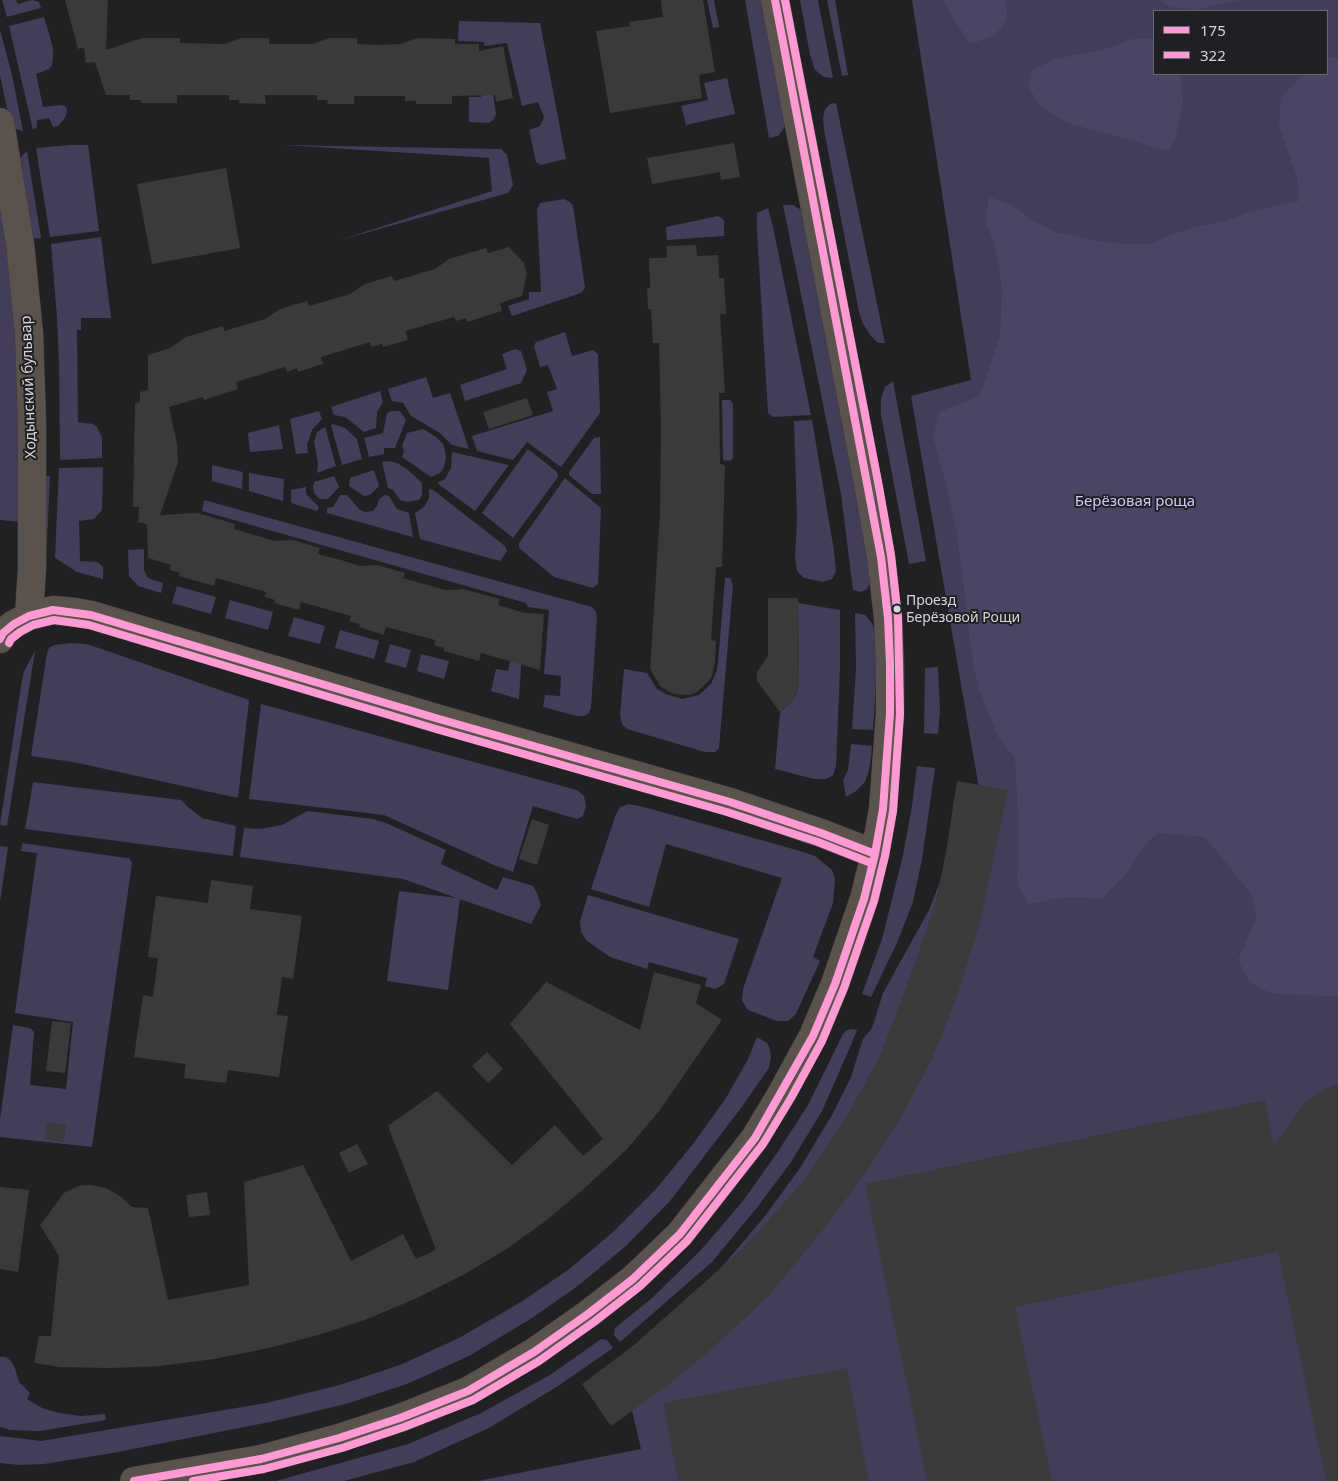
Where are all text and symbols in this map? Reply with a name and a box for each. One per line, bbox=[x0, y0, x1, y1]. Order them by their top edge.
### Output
legend bbox=[1153, 10, 1328, 75]
text: 175 bbox=[1200, 20, 1226, 40]
text: 322 bbox=[1200, 45, 1226, 65]
street label: Ходынский бульвар bbox=[18, 315, 40, 459]
park label: Берёзовая роща bbox=[1075, 493, 1195, 511]
place label: Проезд Берёзовой Рощи bbox=[906, 593, 1020, 626]
marker: Проезд Берёзовой Рощи bbox=[892, 604, 902, 614]

